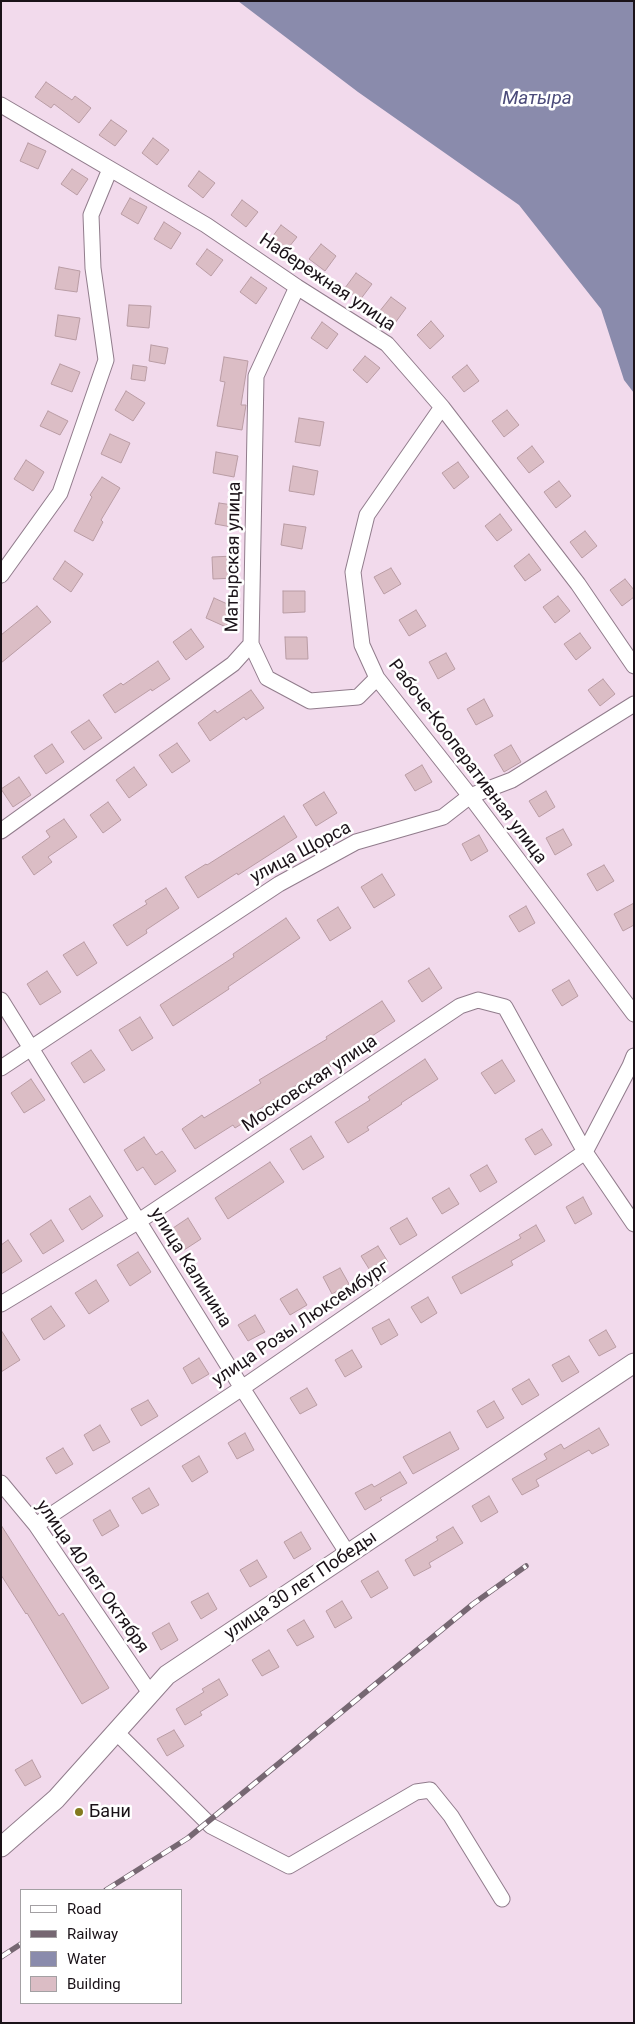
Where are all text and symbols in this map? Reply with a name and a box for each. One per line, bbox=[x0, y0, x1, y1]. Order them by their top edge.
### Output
water label: Матыра bbox=[502, 88, 572, 110]
street label: Набережная улица bbox=[255, 229, 399, 337]
street label: Матырская улица bbox=[222, 481, 246, 633]
street label: Рабоче-Кооперативная улица bbox=[383, 656, 551, 868]
street label: улица Щорса bbox=[247, 817, 355, 889]
street label: Московская улица bbox=[238, 1031, 382, 1137]
street label: улица Калинина bbox=[145, 1204, 235, 1332]
street label: улица Розы Люксембург bbox=[209, 1257, 393, 1391]
street label: улица 40 лет Октября bbox=[31, 1496, 153, 1658]
street label: улица 30 лет Победы bbox=[221, 1527, 381, 1645]
place label: Бани bbox=[89, 1801, 131, 1823]
marker: Бани bbox=[73, 1806, 85, 1818]
legend bbox=[20, 1889, 182, 2004]
text: Road bbox=[67, 1900, 101, 1918]
text: Railway bbox=[67, 1925, 118, 1943]
text: Water bbox=[67, 1950, 106, 1968]
text: Building bbox=[67, 1975, 121, 1993]

